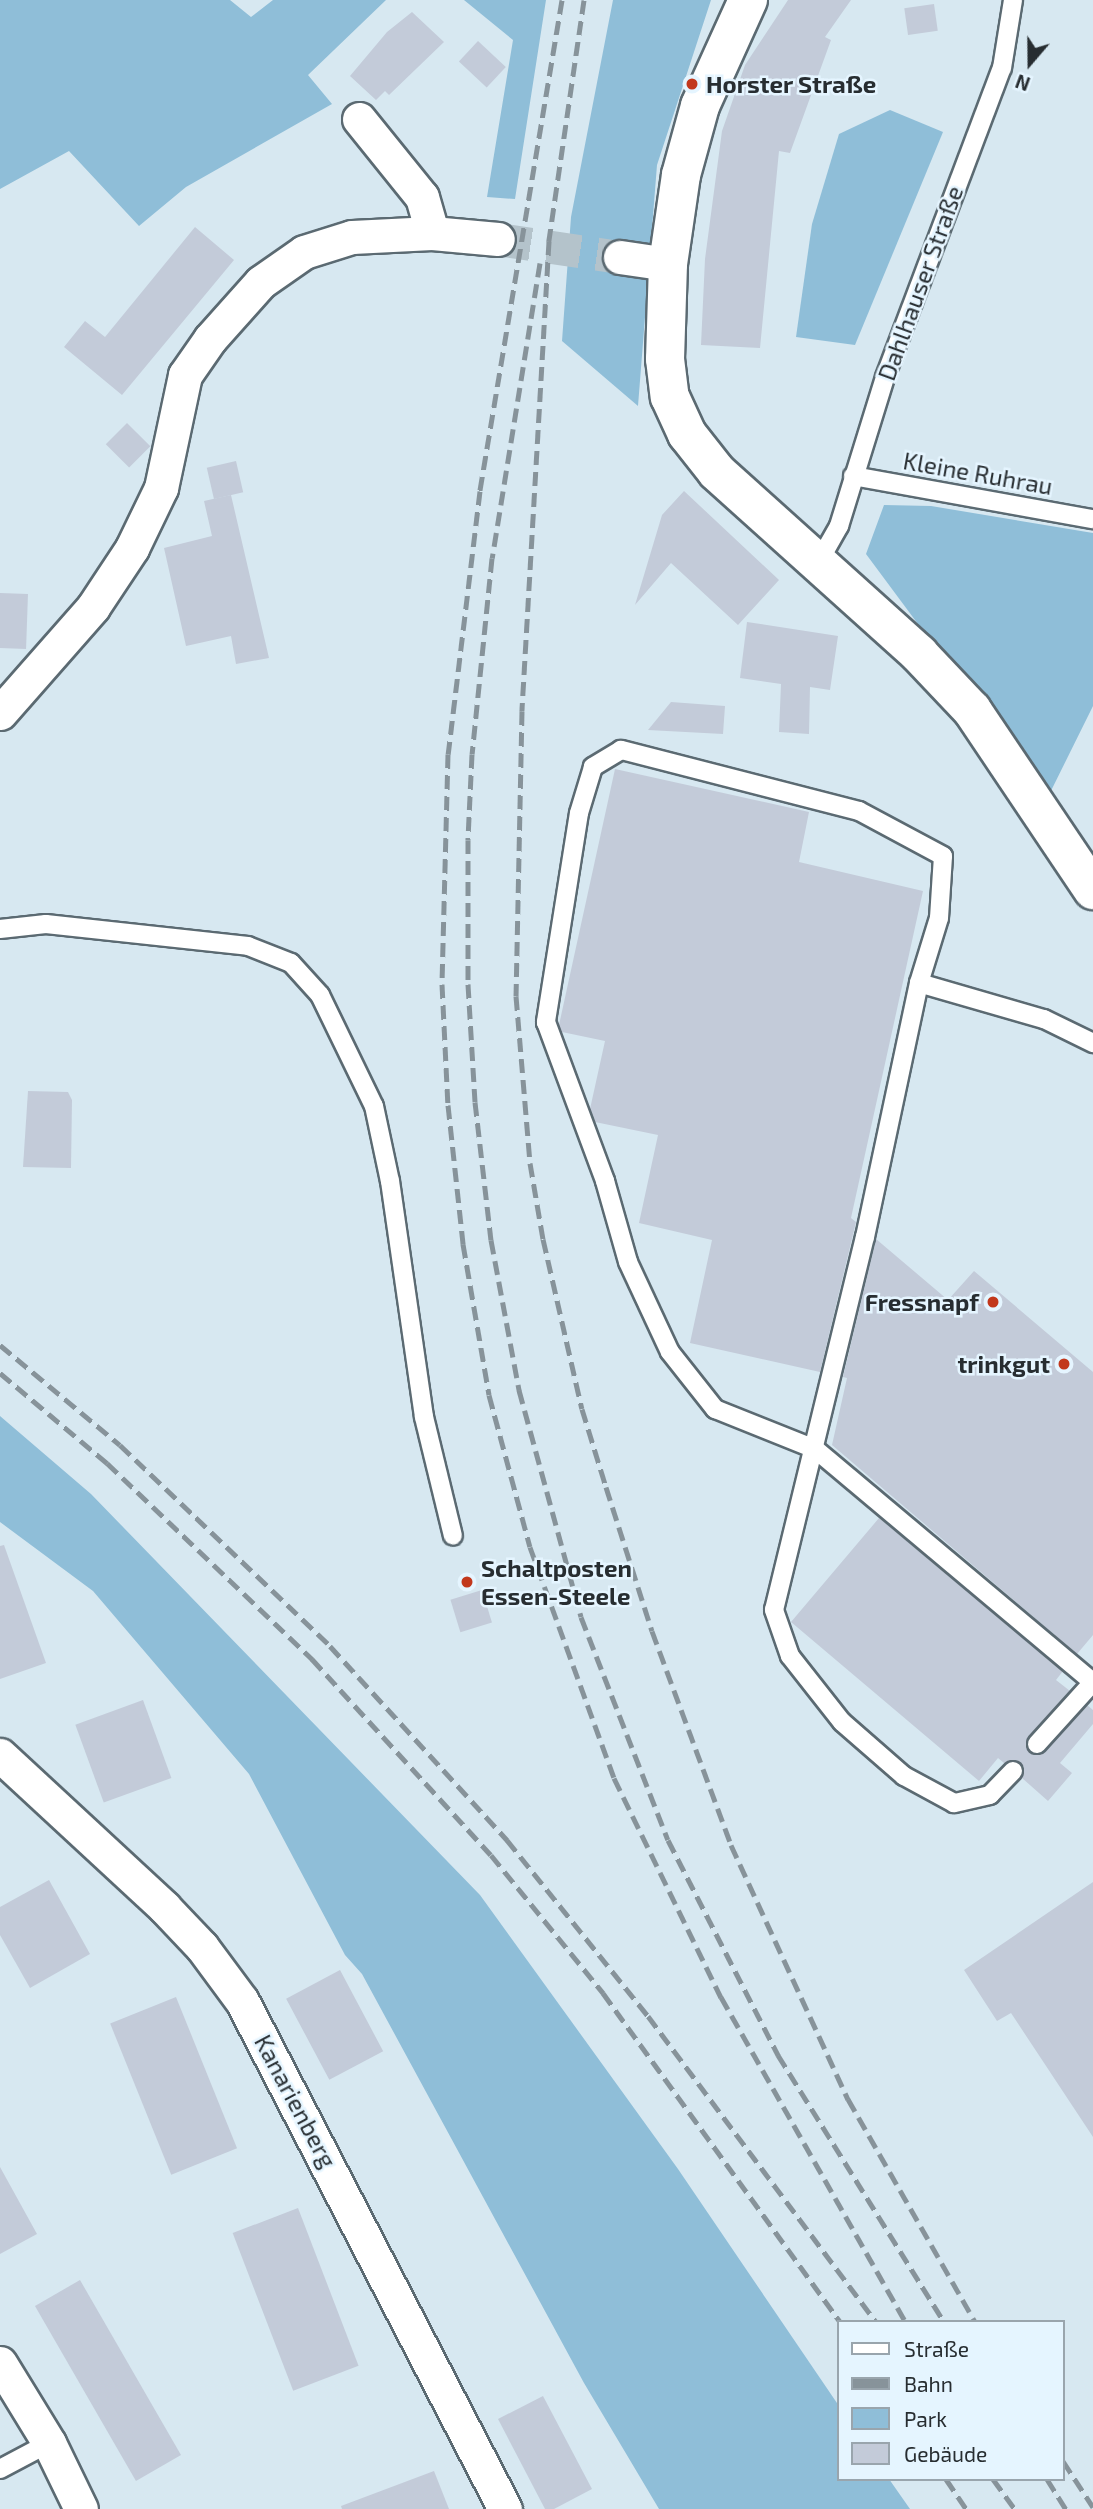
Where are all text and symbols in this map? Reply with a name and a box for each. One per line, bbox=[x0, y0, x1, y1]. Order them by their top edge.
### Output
north arrow bbox=[995, 28, 1065, 98]
place label: Horster Straße bbox=[706, 70, 877, 98]
text: N bbox=[1012, 70, 1033, 96]
marker: Horster Straße bbox=[684, 76, 700, 92]
street label: Dahlhauser Straße bbox=[871, 182, 969, 384]
street label: Kleine Ruhrau bbox=[901, 446, 1055, 500]
place label: Fressnapf bbox=[865, 1288, 979, 1316]
marker: Fressnapf bbox=[985, 1294, 1001, 1310]
place label: trinkgut bbox=[957, 1350, 1050, 1378]
marker: trinkgut bbox=[1056, 1356, 1072, 1372]
place label: Schaltposten Essen-Steele bbox=[481, 1554, 632, 1610]
marker: Schaltposten Essen-Steele bbox=[459, 1574, 475, 1590]
street label: Kanarienberg bbox=[249, 2030, 343, 2172]
legend bbox=[838, 2320, 1065, 2481]
text: Straße bbox=[904, 2336, 969, 2361]
text: Bahn bbox=[904, 2371, 953, 2396]
text: Park bbox=[904, 2406, 947, 2431]
text: Gebäude bbox=[904, 2441, 987, 2466]

